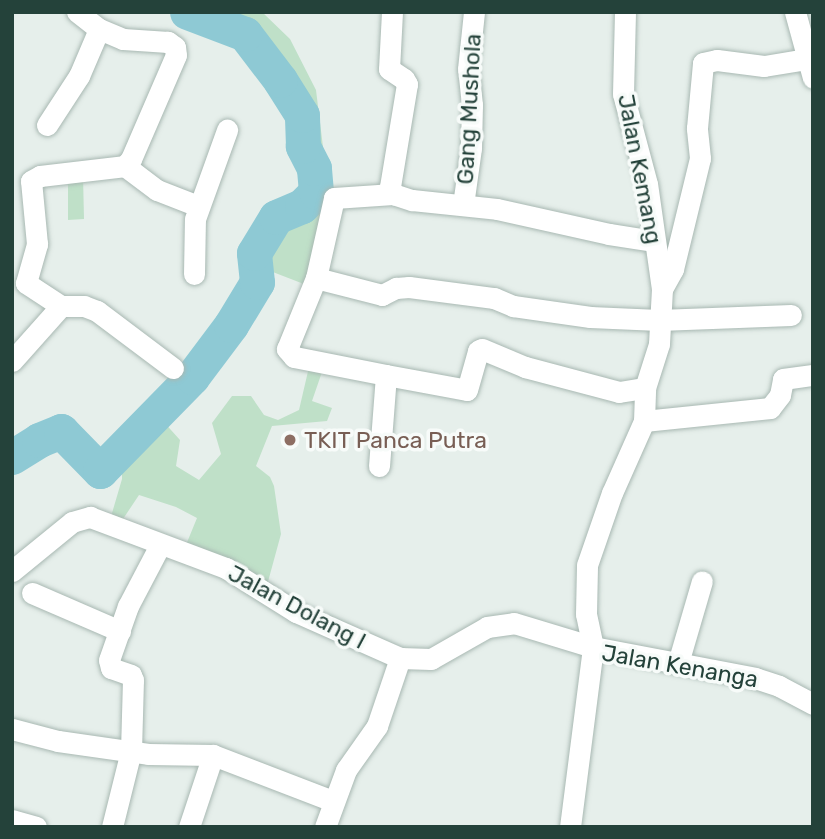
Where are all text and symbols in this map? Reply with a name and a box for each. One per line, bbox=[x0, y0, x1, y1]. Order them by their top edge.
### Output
street label: Gang Mushola bbox=[451, 33, 487, 185]
street label: Jalan Kemang bbox=[612, 92, 668, 246]
place label: TKIT Panca Putra bbox=[304, 426, 487, 454]
marker: TKIT Panca Putra bbox=[282, 432, 298, 448]
street label: Jalan Dolang I bbox=[223, 559, 371, 655]
street label: Jalan Kenanga bbox=[600, 639, 760, 693]

